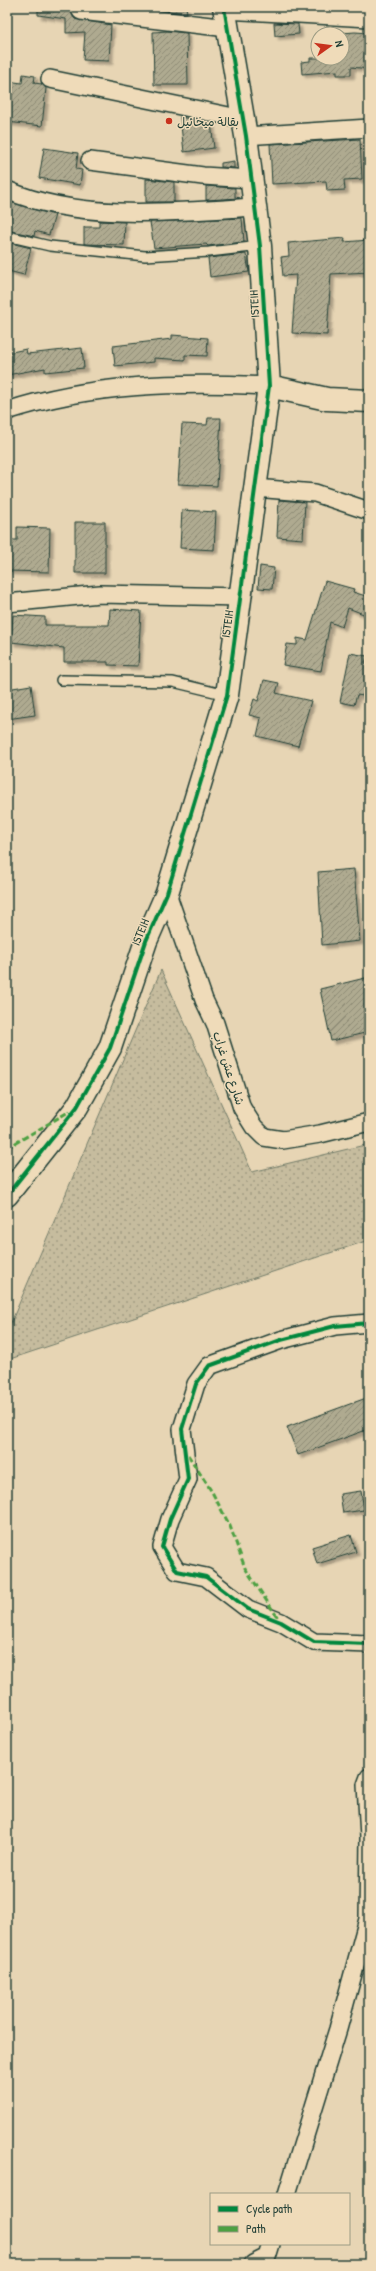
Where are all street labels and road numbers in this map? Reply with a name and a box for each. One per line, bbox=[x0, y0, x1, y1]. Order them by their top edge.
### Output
street label: ISTEIH bbox=[245, 289, 263, 318]
street label: ISTEIH bbox=[217, 609, 237, 639]
street label: ISTEIH bbox=[127, 916, 153, 948]
street label: شارع عش غراب bbox=[208, 1029, 249, 1107]

